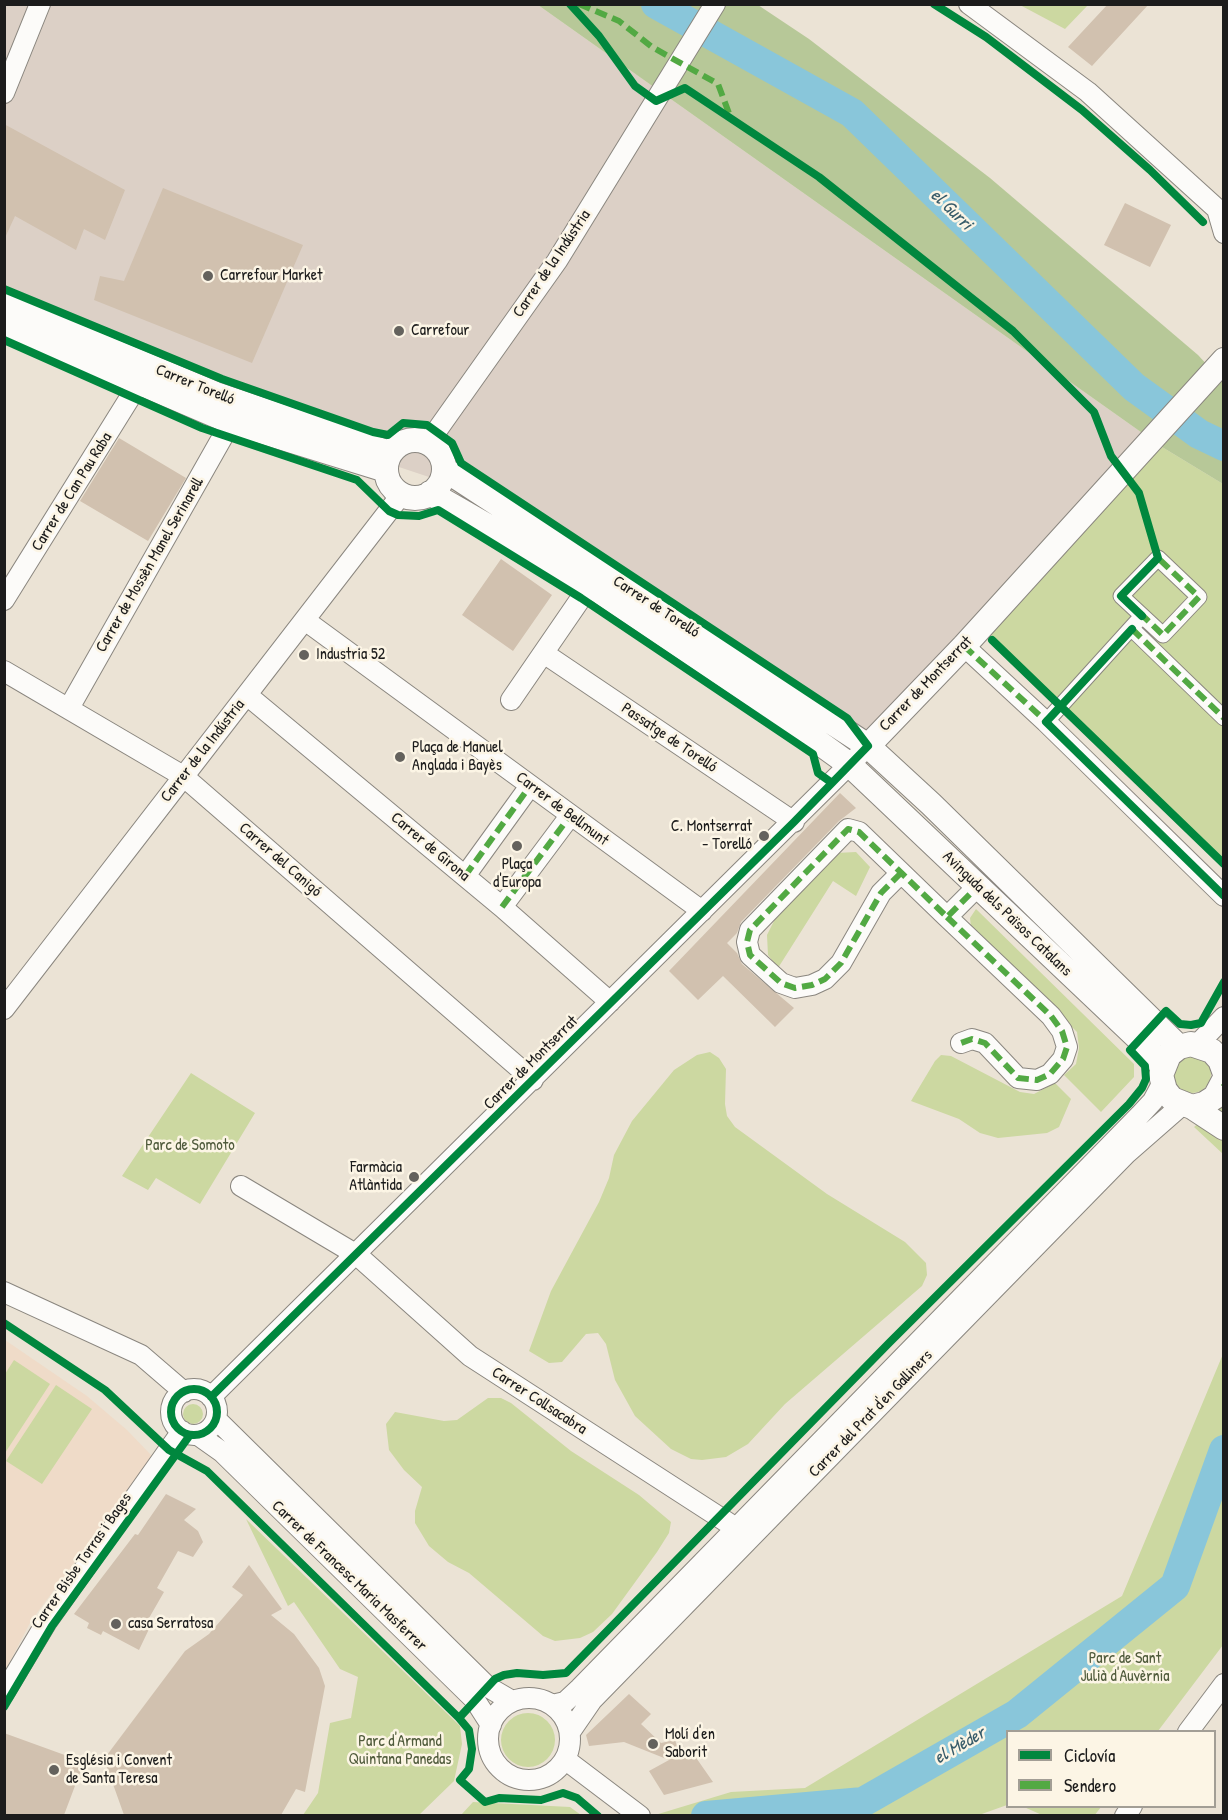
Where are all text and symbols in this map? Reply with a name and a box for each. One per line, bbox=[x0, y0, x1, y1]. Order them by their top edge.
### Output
water label: el Gurri bbox=[926, 185, 976, 235]
street label: Carrer de la Indústria bbox=[509, 207, 595, 321]
place label: Carrefour Market bbox=[220, 266, 323, 286]
marker: Carrefour Market bbox=[201, 269, 215, 283]
place label: Carrefour bbox=[411, 321, 469, 341]
marker: Carrefour bbox=[392, 324, 406, 338]
street label: Carrer Torelló bbox=[153, 360, 237, 410]
street label: Carrer de Can Pau Raba bbox=[28, 429, 116, 555]
street label: Carrer de Mossèn Manel Serinarell bbox=[92, 474, 208, 656]
street label: Carrer de Torelló bbox=[609, 572, 703, 642]
street label: Carrer de Montserrat bbox=[876, 632, 976, 736]
place label: Industria 52 bbox=[316, 645, 385, 665]
marker: Industria 52 bbox=[297, 648, 311, 662]
street label: Carrer de la Indústria bbox=[157, 696, 249, 806]
street label: Passatge de Torelló bbox=[617, 699, 721, 777]
place label: Plaça de Manuel Anglada i Bayès bbox=[412, 738, 503, 776]
marker: Plaça de Manuel Anglada i Bayès bbox=[393, 750, 407, 764]
street label: Carrer de Bellmunt bbox=[512, 768, 612, 850]
street label: Carrer de Girona bbox=[387, 808, 473, 886]
place label: C. Montserrat - Torelló bbox=[671, 817, 752, 855]
street label: Carrer del Canigó bbox=[235, 819, 325, 901]
marker: C. Montserrat - Torelló bbox=[757, 829, 771, 843]
marker: Plaça d'Europa bbox=[510, 839, 524, 853]
street label: Avinguda dels Països Catalans bbox=[938, 847, 1076, 981]
place label: Plaça d'Europa bbox=[493, 855, 541, 893]
street label: Carrer de Montserrat bbox=[480, 1012, 582, 1114]
park label: Parc de Somoto bbox=[145, 1136, 235, 1156]
place label: Farmàcia Atlàntida bbox=[349, 1158, 402, 1196]
marker: Farmàcia Atlàntida bbox=[407, 1170, 421, 1184]
street label: Carrer del Prat d'en Galliners bbox=[805, 1346, 937, 1482]
street label: Carrer Collsacabra bbox=[488, 1363, 590, 1439]
street label: Carrer Bisbe Torras i Bages bbox=[28, 1489, 136, 1633]
street label: Carrer de Francesc Maria Masferrer bbox=[267, 1497, 431, 1655]
place label: casa Serratosa bbox=[128, 1614, 213, 1634]
marker: casa Serratosa bbox=[109, 1617, 123, 1631]
park label: Parc de Sant Julià d'Auvèrnia bbox=[1080, 1649, 1170, 1687]
water label: el Mèder bbox=[931, 1723, 989, 1769]
place label: Molí d'en Saborit bbox=[665, 1725, 715, 1763]
legend bbox=[1006, 1730, 1216, 1808]
park label: Parc d'Armand Quintana Panedas bbox=[349, 1732, 451, 1770]
marker: Molí d'en Saborit bbox=[646, 1737, 660, 1751]
text: Ciclovía bbox=[1064, 1743, 1115, 1768]
place label: Església i Convent de Santa Teresa bbox=[66, 1751, 172, 1789]
marker: Església i Convent de Santa Teresa bbox=[47, 1763, 61, 1777]
text: Sendero bbox=[1064, 1773, 1116, 1798]

